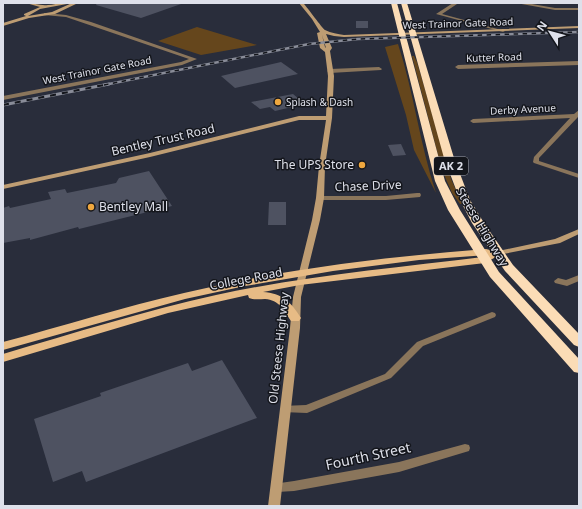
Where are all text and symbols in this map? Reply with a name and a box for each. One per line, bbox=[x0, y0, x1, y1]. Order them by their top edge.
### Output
north arrow bbox=[530, 12, 570, 52]
street label: West Trainor Gate Road bbox=[402, 14, 514, 32]
text: N bbox=[533, 18, 550, 34]
street label: Kutter Road bbox=[466, 49, 522, 65]
street label: West Trainor Gate Road bbox=[41, 53, 153, 87]
place label: Splash & Dash bbox=[286, 95, 353, 109]
marker: Splash & Dash bbox=[273, 97, 283, 107]
street label: Derby Avenue bbox=[490, 100, 557, 118]
street label: Bentley Trust Road bbox=[109, 119, 216, 160]
place label: The UPS Store bbox=[275, 156, 354, 173]
road number: AK 2 bbox=[434, 157, 468, 175]
marker: The UPS Store bbox=[357, 160, 367, 170]
street label: Chase Drive bbox=[334, 176, 402, 195]
street label: Steese Highway bbox=[452, 184, 513, 270]
place label: Bentley Mall bbox=[99, 198, 168, 215]
marker: Bentley Mall bbox=[86, 202, 96, 212]
street label: College Road bbox=[208, 263, 284, 294]
street label: Old Steese Highway bbox=[264, 290, 293, 405]
street label: Fourth Street bbox=[324, 437, 412, 474]

